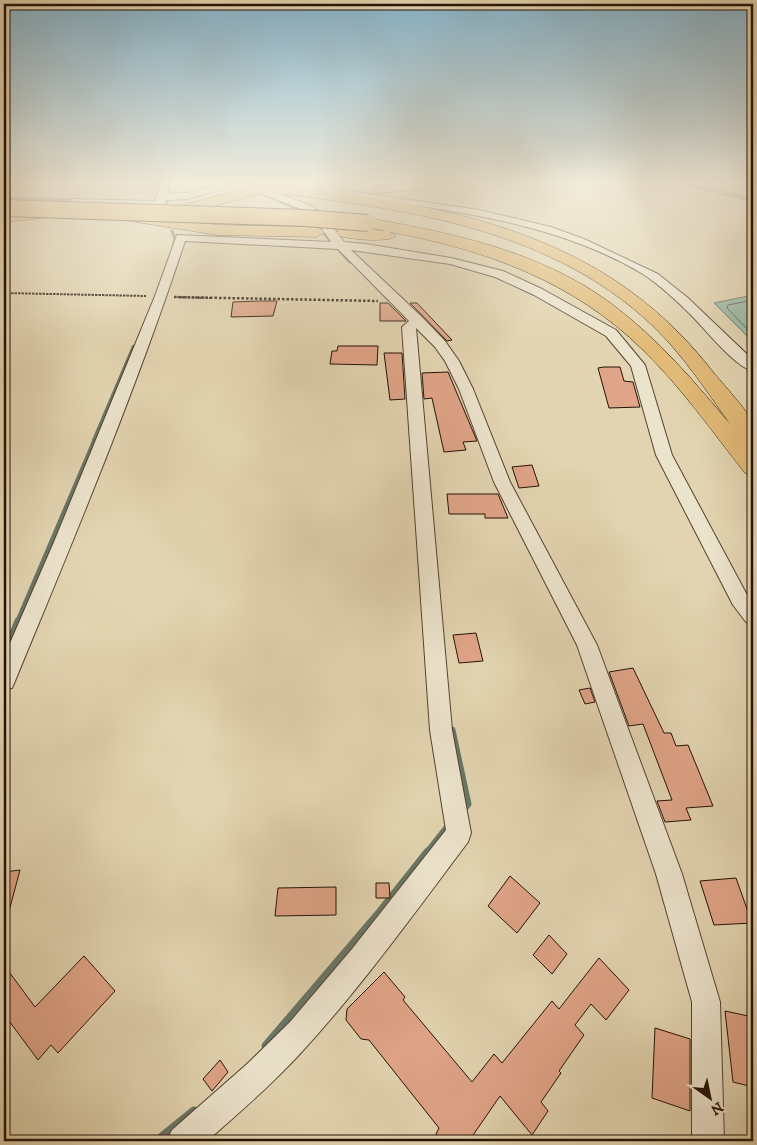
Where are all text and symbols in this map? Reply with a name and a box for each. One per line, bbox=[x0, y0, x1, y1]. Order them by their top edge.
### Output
north arrow bbox=[684, 1072, 734, 1122]
text: N bbox=[706, 1097, 726, 1119]

